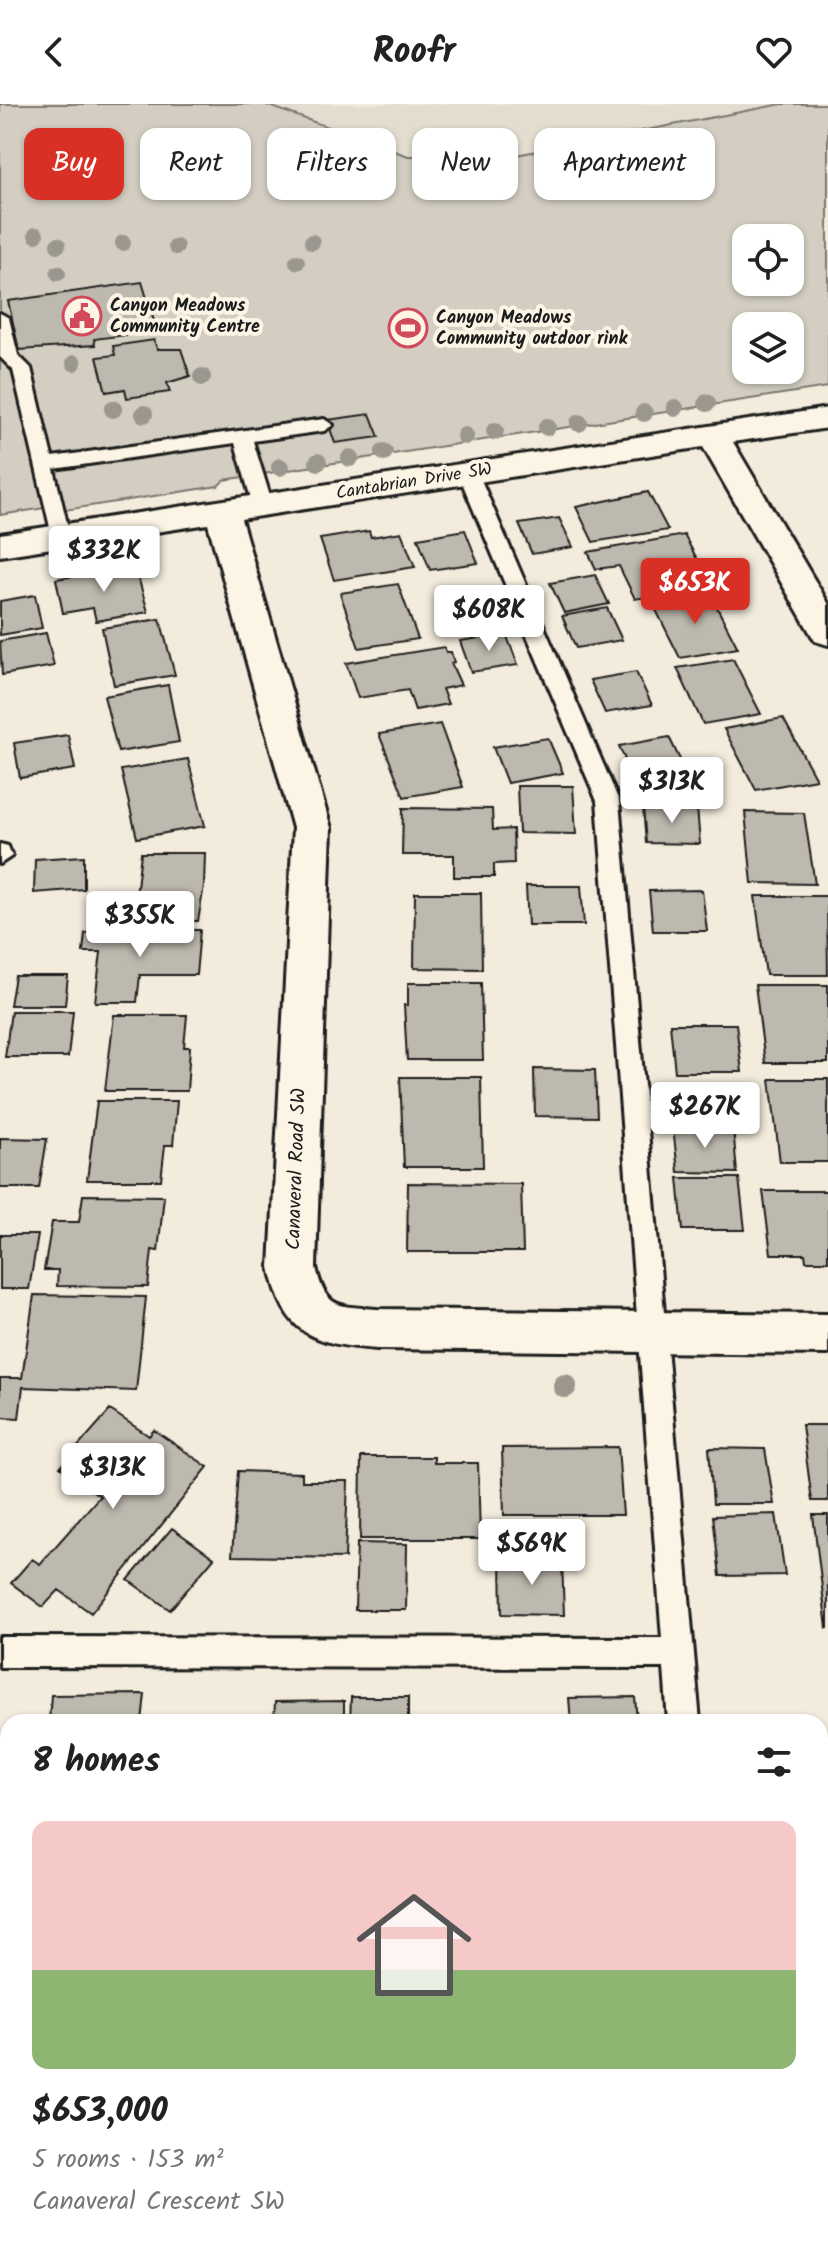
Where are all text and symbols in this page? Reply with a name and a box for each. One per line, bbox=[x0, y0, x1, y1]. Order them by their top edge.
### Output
text: Roofr bbox=[372, 24, 456, 81]
icon: back bbox=[32, 30, 76, 74]
icon: heart bbox=[752, 30, 796, 74]
chip: Buy bbox=[24, 128, 124, 200]
chip: Rent bbox=[140, 128, 251, 200]
chip: Filters bbox=[267, 128, 396, 200]
chip: New bbox=[412, 128, 518, 200]
chip: Apartment bbox=[534, 128, 715, 200]
map controls bbox=[732, 224, 804, 384]
button: locate bbox=[732, 224, 804, 296]
place label: Canyon Meadows Community Centre bbox=[110, 292, 260, 342]
public building icon: Canyon Meadows Community Centre bbox=[61, 295, 103, 337]
place label: Canyon Meadows Community outdoor rink bbox=[436, 304, 628, 354]
sports icon: Canyon Meadows Community outdoor rink bbox=[387, 307, 429, 349]
button: layers bbox=[732, 312, 804, 384]
street label: Cantabrian Drive SW bbox=[334, 455, 494, 509]
pin: $332K bbox=[48, 526, 160, 594]
text: $332K bbox=[67, 531, 141, 573]
pin: $653K bbox=[639, 558, 751, 626]
text: $653K bbox=[659, 563, 731, 605]
pin: $608K bbox=[433, 585, 545, 653]
text: $608K bbox=[452, 590, 526, 632]
pin: $313K bbox=[616, 757, 728, 825]
text: $313K bbox=[638, 762, 706, 804]
pin: $355K bbox=[84, 891, 196, 959]
text: $355K bbox=[104, 896, 176, 938]
pin: $267K bbox=[649, 1082, 761, 1150]
street label: Canaveral Road SW bbox=[278, 1087, 316, 1251]
text: $267K bbox=[669, 1087, 741, 1129]
pin: $313K bbox=[57, 1443, 169, 1511]
text: $313K bbox=[79, 1448, 147, 1490]
pin: $569K bbox=[476, 1519, 588, 1587]
text: $569K bbox=[496, 1524, 568, 1566]
text: 8 homes bbox=[32, 1735, 160, 1789]
icon: filters bbox=[752, 1740, 796, 1784]
icon: home bbox=[342, 1873, 486, 2017]
text: $653,000 bbox=[32, 2085, 168, 2139]
text: 5 rooms · 153 m² bbox=[32, 2139, 223, 2181]
text: Canaveral Crescent SW bbox=[32, 2181, 285, 2223]

